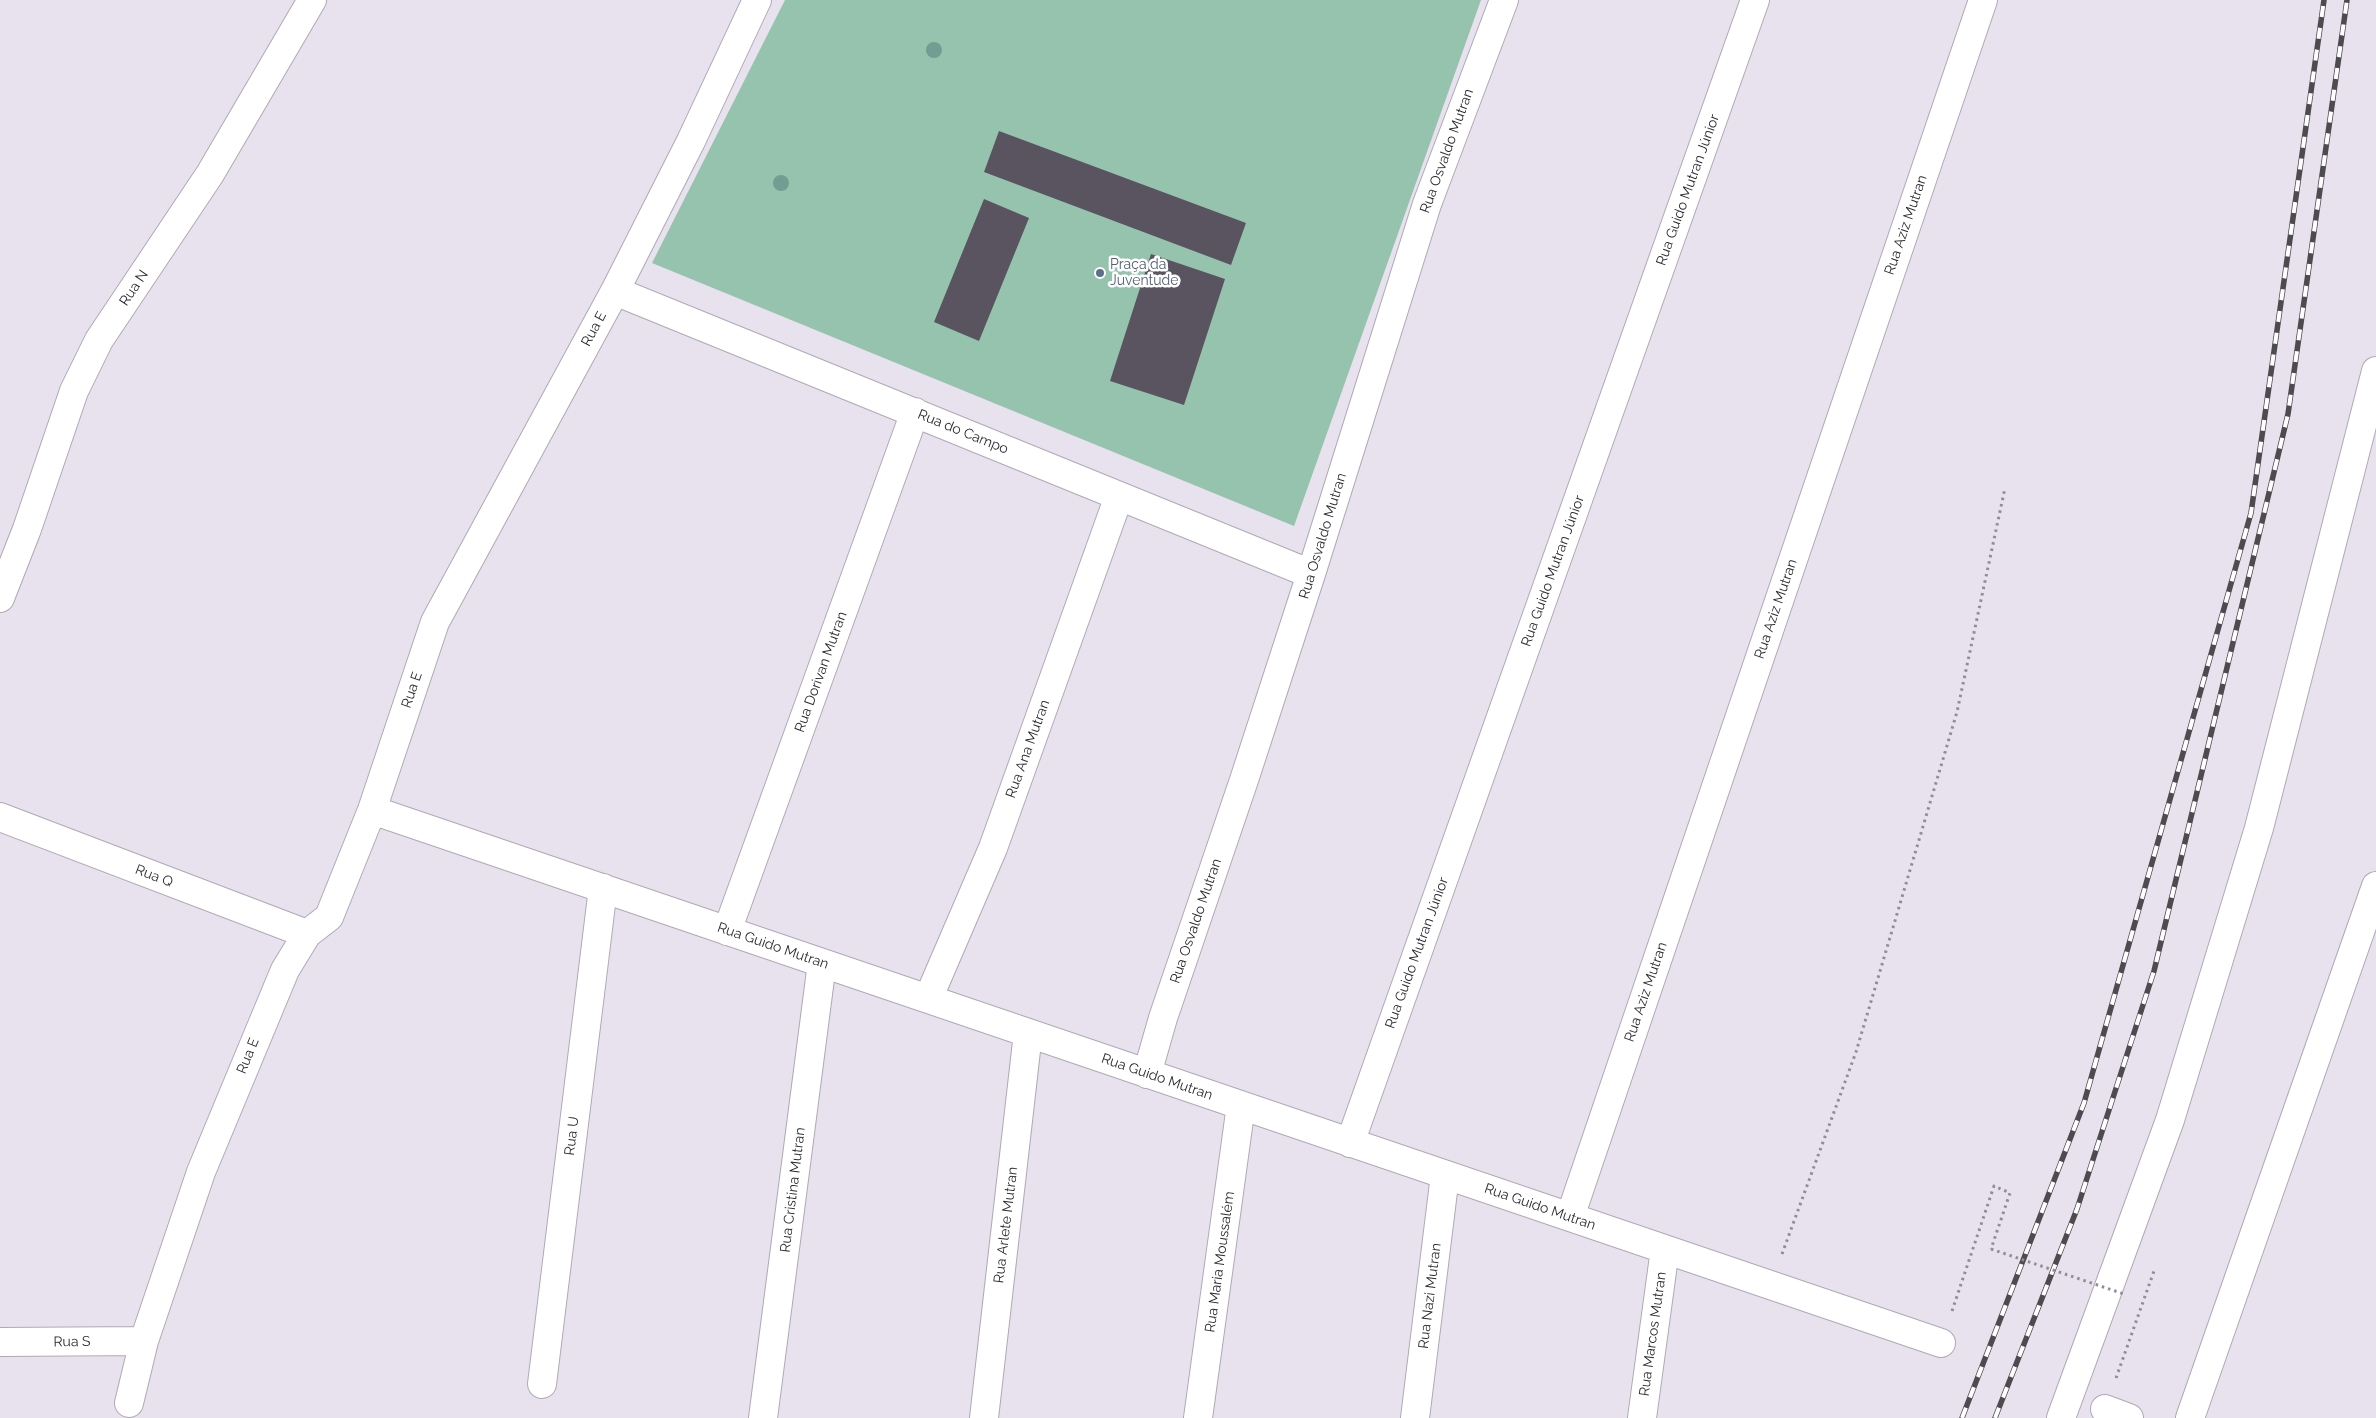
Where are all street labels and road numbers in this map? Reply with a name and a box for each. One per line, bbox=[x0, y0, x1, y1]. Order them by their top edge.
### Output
street label: Rua Osvaldo Mutran bbox=[1417, 87, 1477, 215]
street label: Rua Guido Mutran Júnior bbox=[1653, 112, 1723, 268]
street label: Rua Aziz Mutran bbox=[1881, 173, 1931, 277]
street label: Rua N bbox=[116, 267, 152, 309]
street label: Rua E bbox=[578, 309, 610, 349]
street label: Rua do Campo bbox=[915, 406, 1011, 458]
street label: Rua Osvaldo Mutran bbox=[1296, 471, 1350, 601]
street label: Rua Guido Mutran Júnior bbox=[1518, 493, 1588, 649]
street label: Rua Aziz Mutran bbox=[1751, 557, 1801, 661]
street label: Rua Dorivan Mutran bbox=[791, 609, 851, 735]
street label: Rua E bbox=[398, 670, 426, 710]
street label: Rua Ana Mutran bbox=[1002, 698, 1054, 800]
street label: Rua Osvaldo Mutran bbox=[1167, 856, 1225, 986]
street label: Rua Q bbox=[133, 861, 175, 891]
street label: Rua Guido Mutran Júnior bbox=[1382, 875, 1452, 1031]
street label: Rua Guido Mutran bbox=[715, 919, 831, 973]
street label: Rua Aziz Mutran bbox=[1621, 940, 1671, 1044]
street label: Rua E bbox=[233, 1036, 263, 1076]
street label: Rua Guido Mutran bbox=[1099, 1050, 1215, 1104]
street label: Rua U bbox=[561, 1116, 583, 1156]
street label: Rua Cristina Mutran bbox=[777, 1126, 809, 1254]
street label: Rua Arlete Mutran bbox=[991, 1166, 1021, 1284]
street label: Rua Guido Mutran bbox=[1482, 1180, 1598, 1234]
street label: Rua Maria Moussalém bbox=[1202, 1190, 1238, 1334]
street label: Rua Nazi Mutran bbox=[1415, 1242, 1445, 1350]
street label: Rua Marcos Mutran bbox=[1636, 1271, 1670, 1397]
street label: Rua S bbox=[53, 1333, 91, 1351]

